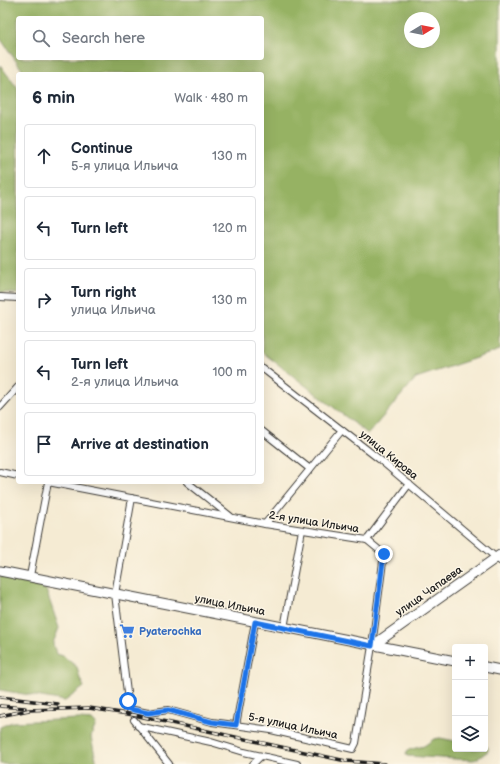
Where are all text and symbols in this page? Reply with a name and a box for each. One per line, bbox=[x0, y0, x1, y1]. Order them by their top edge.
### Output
north arrow bbox=[404, 12, 440, 48]
search box bbox=[16, 16, 264, 60]
icon: search bbox=[30, 27, 52, 49]
text: Search here bbox=[62, 29, 145, 48]
text: 6 min bbox=[32, 88, 75, 108]
text: Walk · 480 m bbox=[174, 90, 248, 106]
text: Continue bbox=[71, 139, 133, 158]
icon: ahead bbox=[33, 145, 55, 167]
text: 130 m bbox=[212, 148, 247, 164]
text: 5-я улица Ильича bbox=[71, 158, 179, 174]
icon: left bbox=[33, 217, 55, 239]
text: Turn left bbox=[71, 219, 128, 238]
text: 120 m bbox=[212, 220, 247, 236]
text: Turn right bbox=[71, 283, 136, 302]
icon: right bbox=[33, 289, 55, 311]
text: 130 m bbox=[212, 292, 247, 308]
text: улица Ильича bbox=[71, 302, 156, 318]
text: Turn left bbox=[71, 355, 128, 374]
icon: left bbox=[33, 361, 55, 383]
text: 100 m bbox=[212, 364, 247, 380]
text: 2-я улица Ильича bbox=[71, 374, 179, 390]
street label: улица Кирова bbox=[357, 428, 421, 483]
icon: arrive bbox=[33, 433, 55, 455]
text: Arrive at destination bbox=[71, 435, 209, 454]
street label: 2-я улица Ильича bbox=[268, 508, 361, 536]
route end bbox=[375, 545, 393, 563]
street label: улица Чапаева bbox=[393, 563, 465, 619]
street label: улица Ильича bbox=[194, 592, 267, 618]
supermarket icon: Pyaterochka bbox=[118, 622, 136, 640]
place label: Pyaterochka bbox=[139, 625, 202, 638]
map controls bbox=[452, 644, 488, 752]
button: + bbox=[452, 644, 488, 680]
button: − bbox=[452, 680, 488, 716]
route start bbox=[119, 692, 137, 710]
street label: 5-я улица Ильича bbox=[247, 710, 339, 742]
button: layers bbox=[452, 716, 488, 752]

